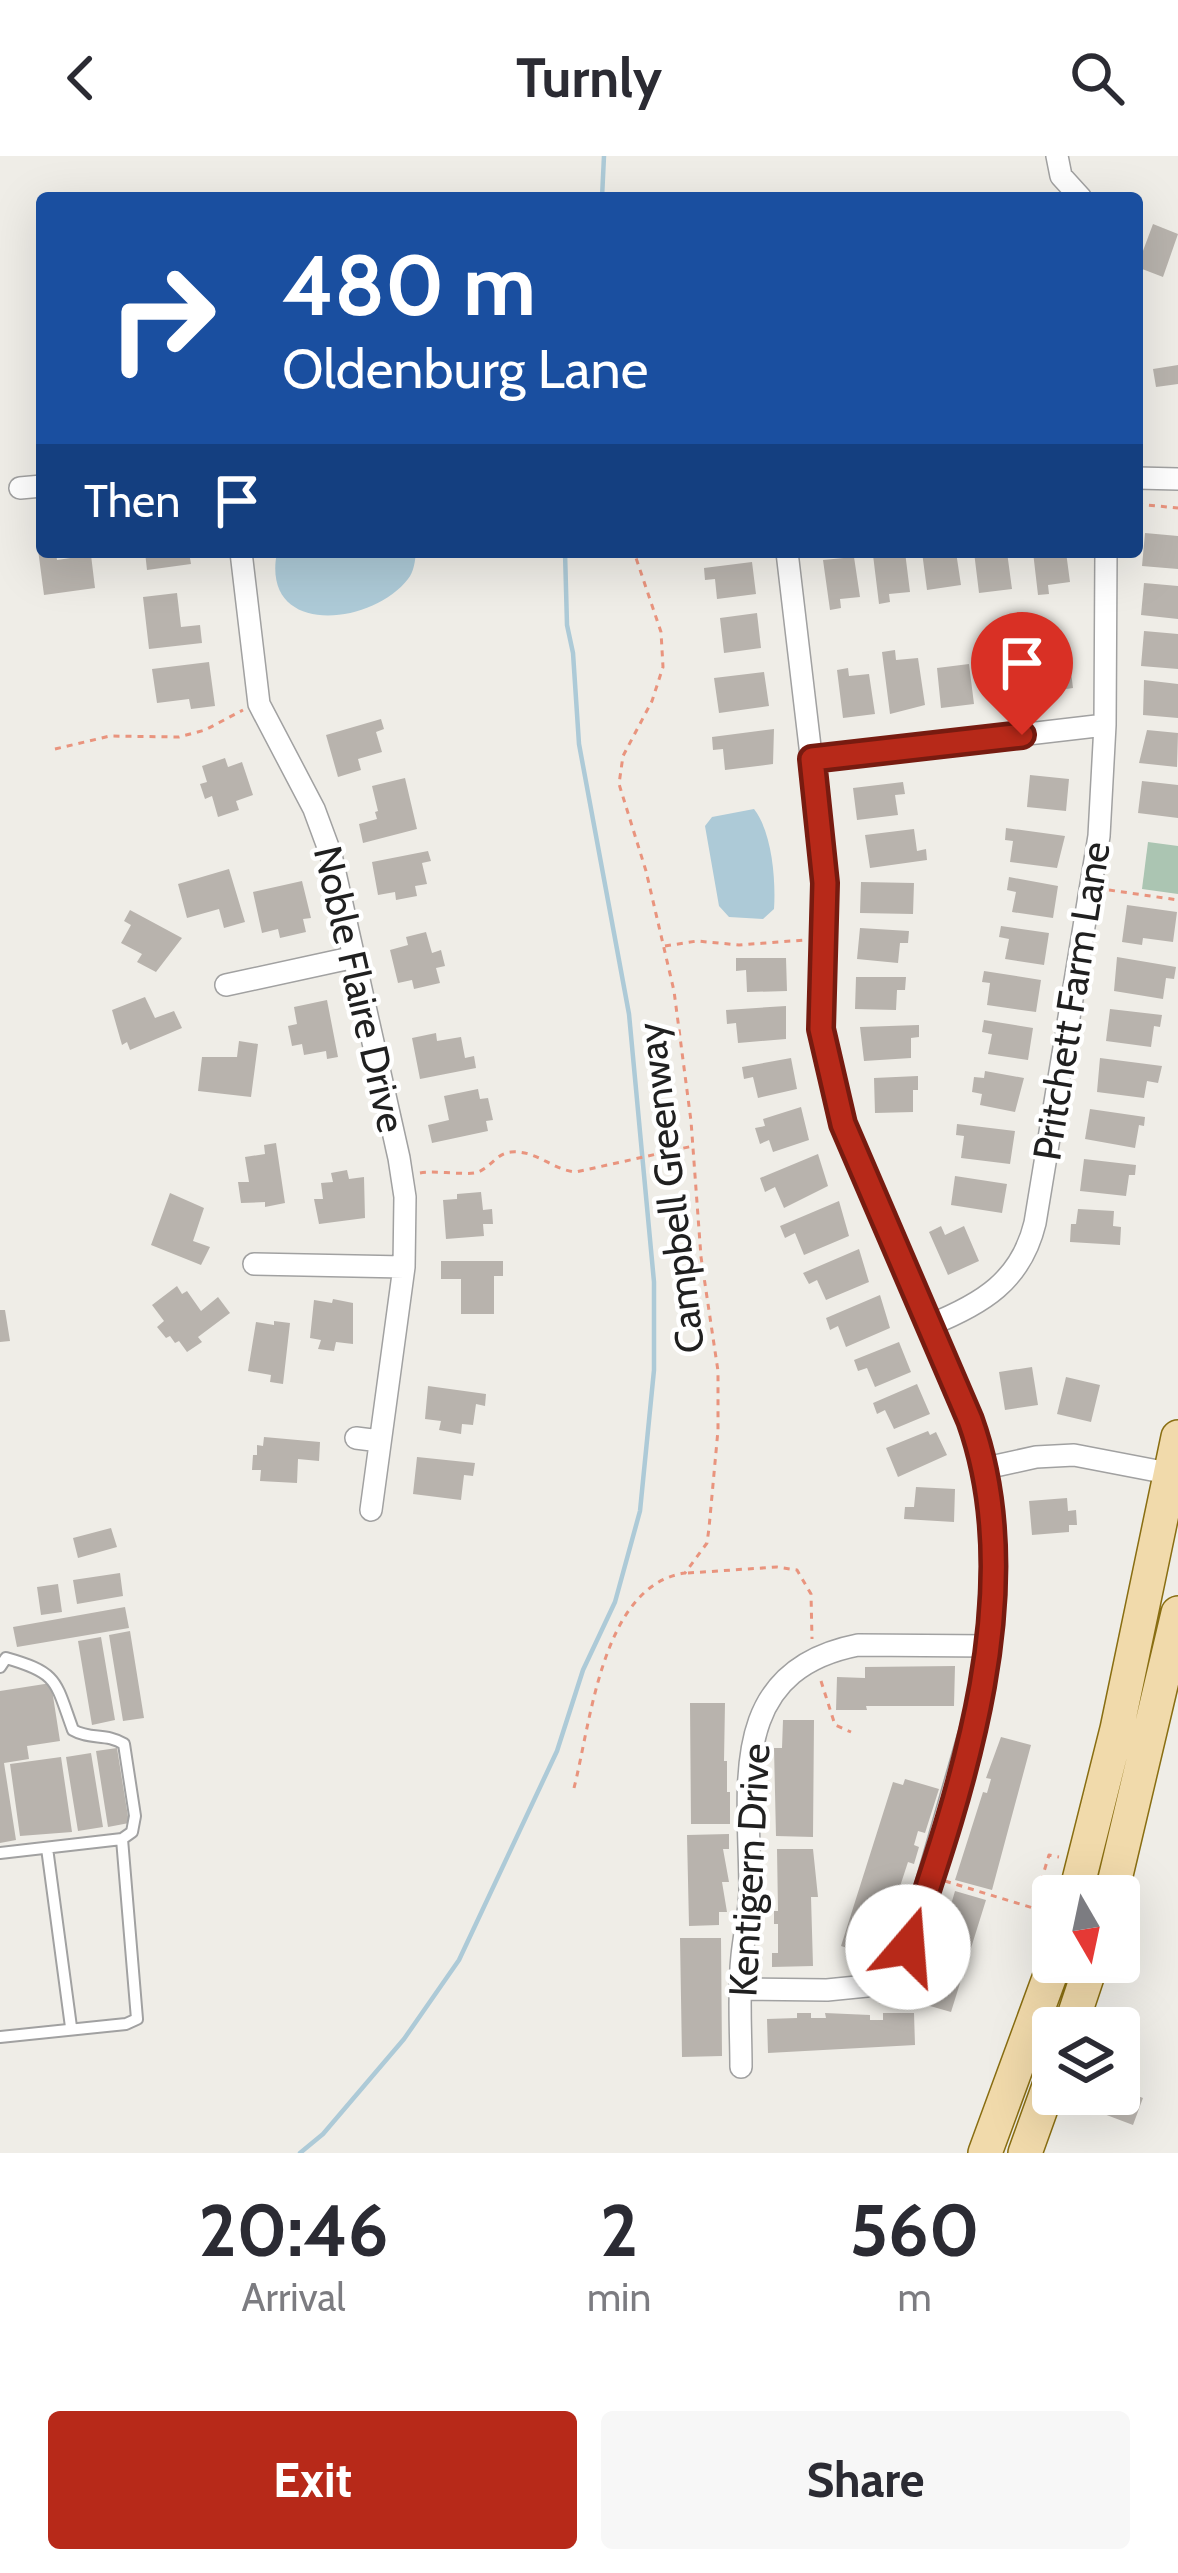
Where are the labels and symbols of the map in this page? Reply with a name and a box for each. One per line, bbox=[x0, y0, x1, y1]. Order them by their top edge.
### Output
pin bbox=[971, 612, 1073, 735]
street label: Pritchett Farm Lane bbox=[1022, 838, 1120, 1164]
street label: Noble Flaire Drive bbox=[304, 841, 416, 1137]
street label: Campbell Greenway bbox=[626, 1020, 714, 1356]
street label: Kentigern Drive bbox=[718, 1742, 780, 1998]
north arrow bbox=[1032, 1875, 1140, 1983]
position arrow bbox=[845, 1884, 971, 2010]

